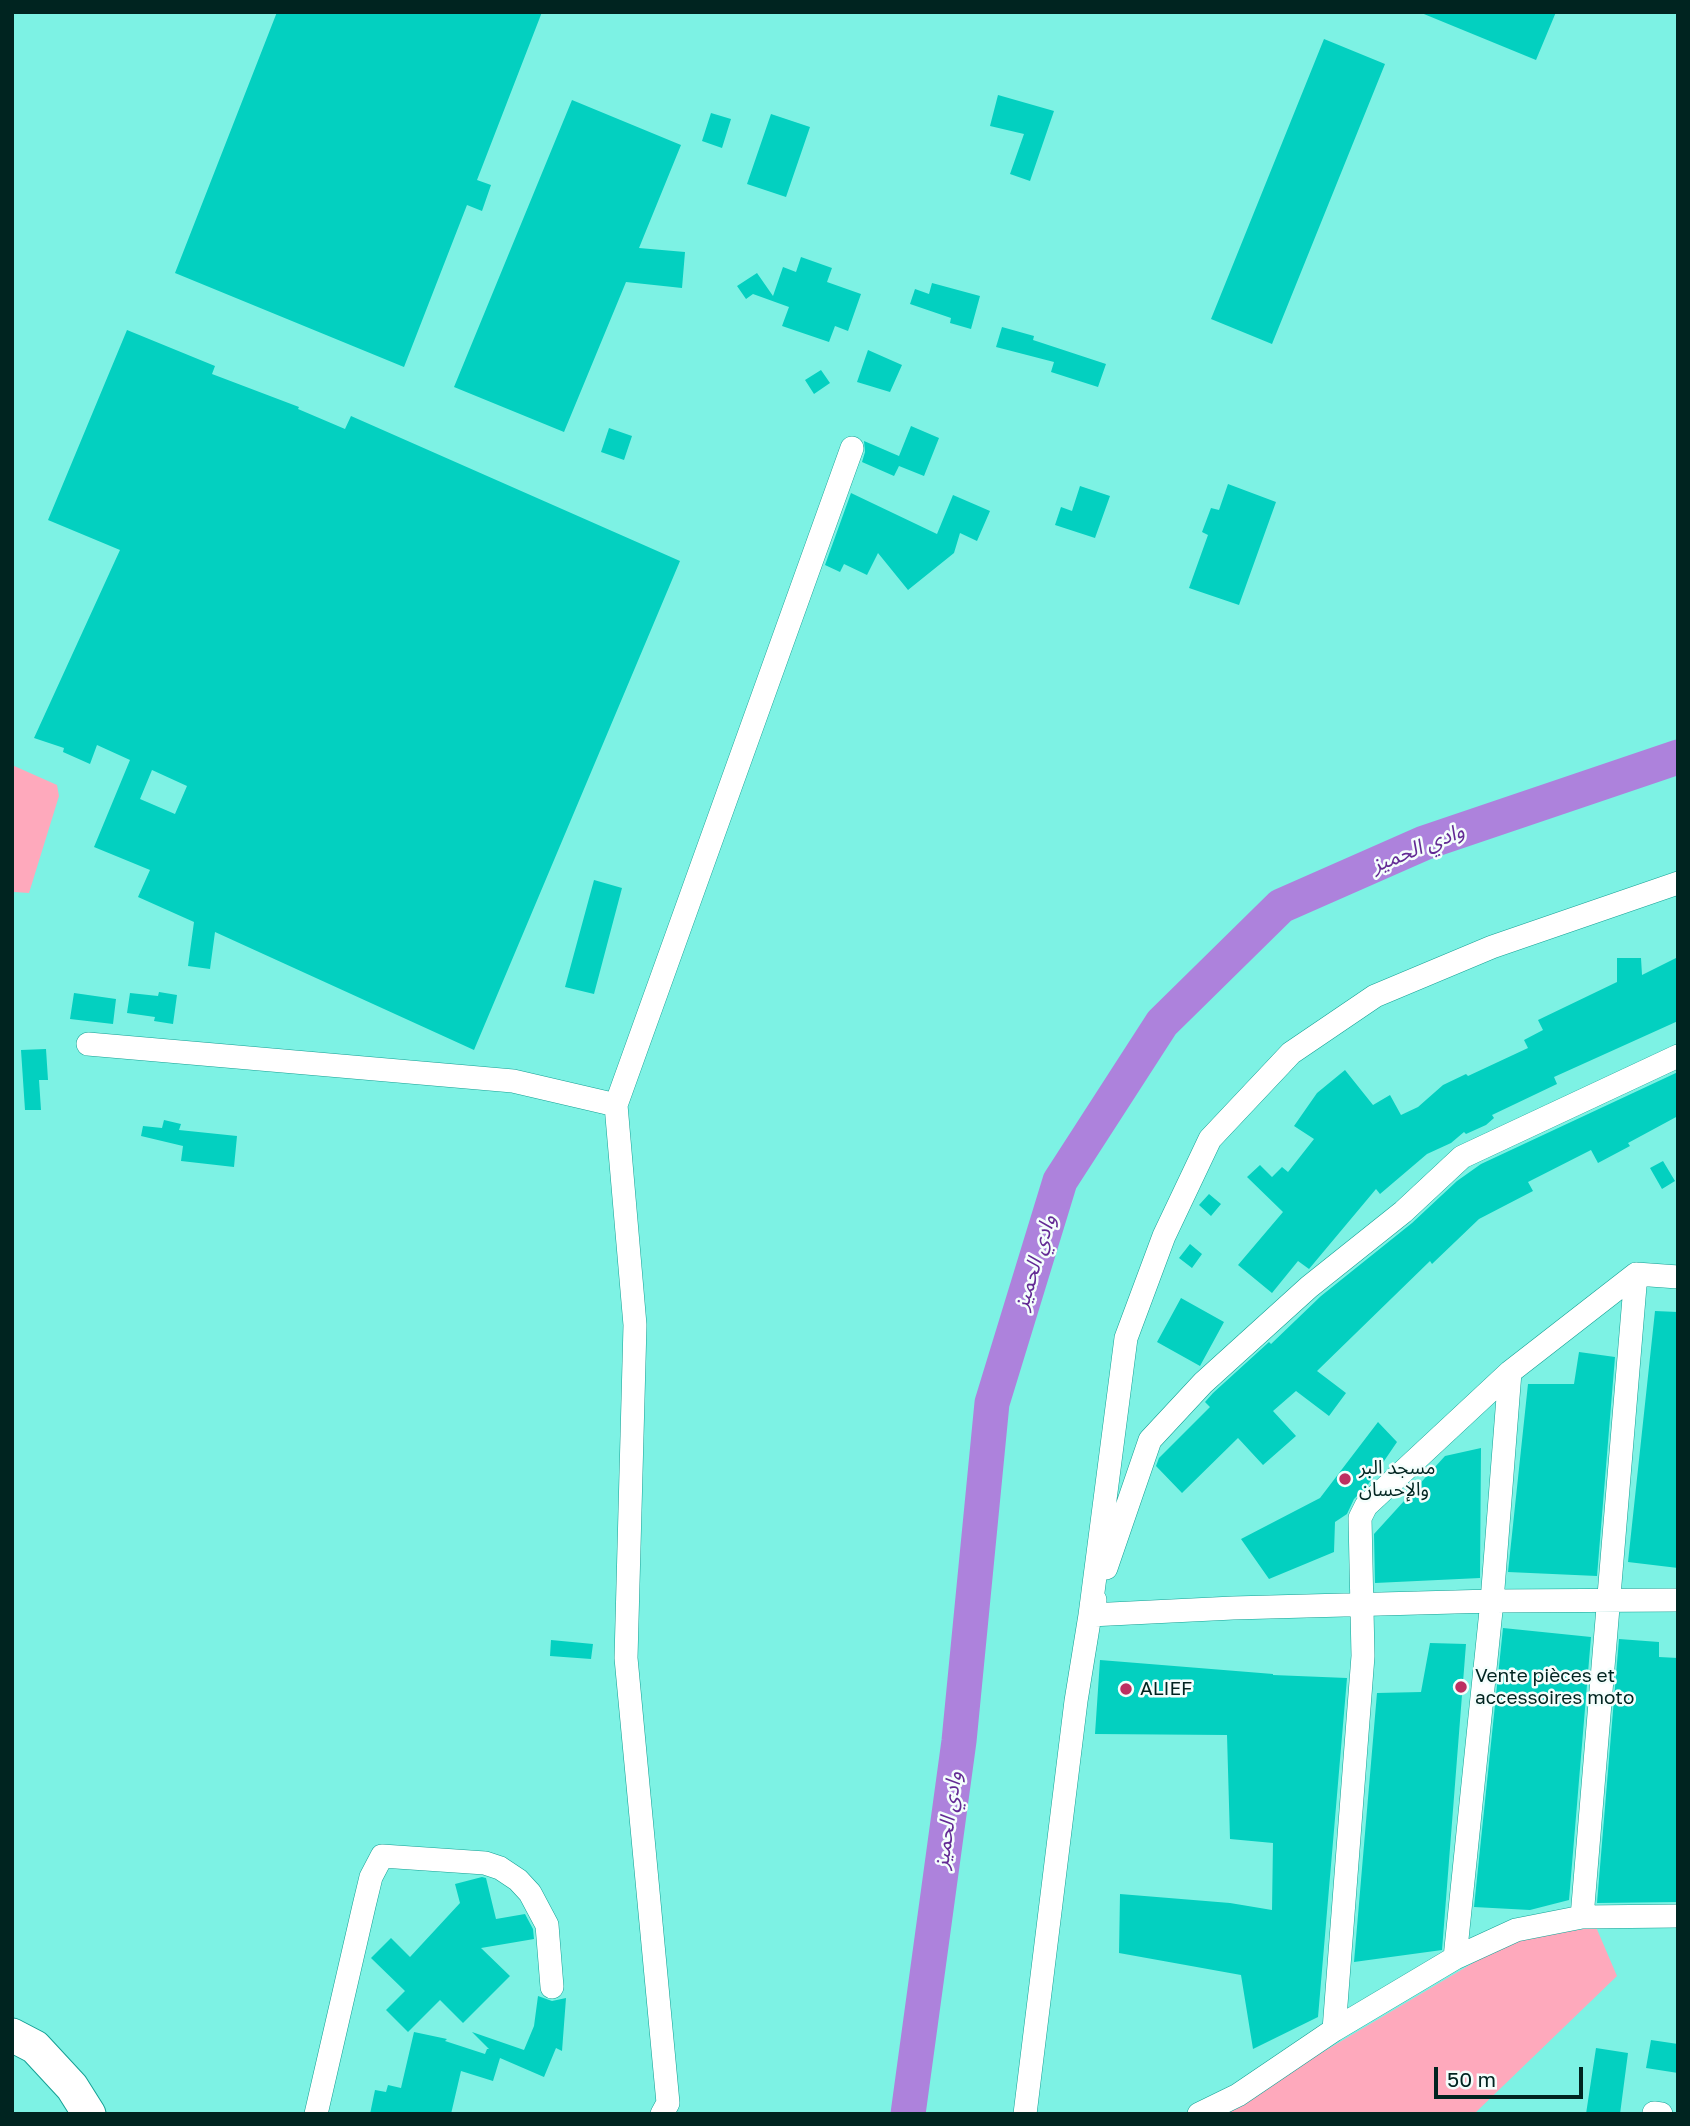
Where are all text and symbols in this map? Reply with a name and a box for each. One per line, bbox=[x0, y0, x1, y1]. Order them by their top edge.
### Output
water label: وادي الحميز bbox=[1368, 818, 1468, 878]
water label: وادي الحميز bbox=[1009, 1212, 1061, 1312]
place label: مسجد البر والإحسان bbox=[1359, 1457, 1436, 1501]
marker: مسجد البر والإحسان bbox=[1337, 1471, 1353, 1487]
place label: Vente pièces et accessoires moto bbox=[1475, 1665, 1634, 1709]
place label: ALIEF bbox=[1140, 1678, 1192, 1700]
marker: Vente pièces et accessoires moto bbox=[1453, 1679, 1469, 1695]
marker: ALIEF bbox=[1118, 1681, 1134, 1697]
water label: وادي الحميز bbox=[929, 1770, 967, 1870]
scale bar bbox=[1438, 2052, 1587, 2096]
text: 50 m bbox=[1447, 2066, 1496, 2092]

